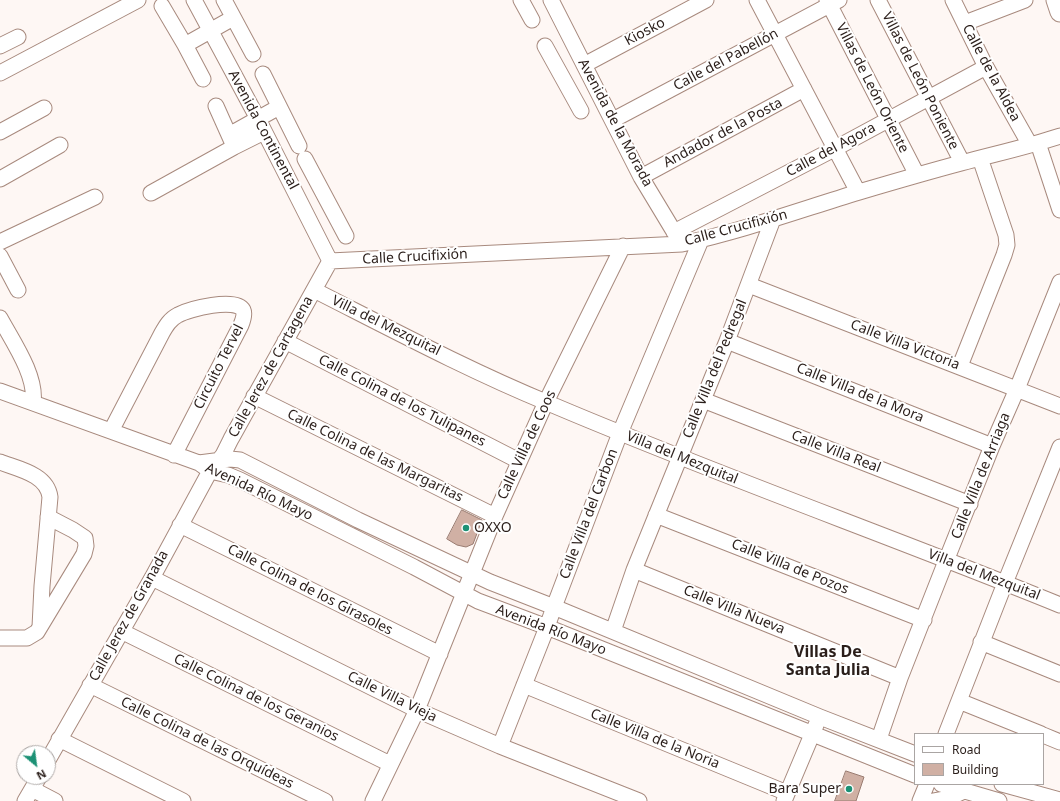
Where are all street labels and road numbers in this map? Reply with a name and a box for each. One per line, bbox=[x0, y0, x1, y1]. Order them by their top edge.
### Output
street label: Villas de León Poniente bbox=[878, 9, 962, 153]
street label: Kiosko bbox=[622, 14, 668, 50]
street label: Villas de León Oriente bbox=[832, 20, 912, 156]
street label: Calle de la Aldea bbox=[958, 22, 1024, 124]
street label: Calle del Pabellón bbox=[671, 25, 781, 95]
street label: Avenida de la Morada bbox=[574, 56, 656, 190]
street label: Avenida Continental bbox=[224, 67, 302, 193]
street label: Andador de la Posta bbox=[661, 95, 785, 171]
street label: Calle del Agora bbox=[784, 119, 878, 181]
street label: Calle Crucifixión bbox=[683, 206, 789, 250]
street label: Calle Crucifixión bbox=[362, 246, 468, 268]
street label: Villa del Mezquital bbox=[329, 292, 443, 360]
street label: Calle Jerez de Cartagena bbox=[225, 293, 317, 441]
street label: Calle Villa del Pedregal bbox=[679, 297, 751, 441]
street label: Calle Villa Victoria bbox=[848, 316, 962, 374]
street label: Circuito Tervel bbox=[190, 322, 248, 412]
street label: Calle Colina de los Tulipanes bbox=[316, 351, 488, 451]
street label: Calle Villa de la Mora bbox=[794, 360, 926, 426]
street label: Calle Villa de Coos bbox=[494, 388, 560, 502]
street label: Calle Colina de las Margaritas bbox=[284, 406, 466, 506]
street label: Calle Villa de Arriaga bbox=[948, 410, 1014, 542]
street label: Calle Villa Real bbox=[789, 427, 883, 477]
street label: Villa del Mezquital bbox=[624, 428, 740, 488]
street label: Calle Villa del Carbon bbox=[556, 446, 622, 582]
street label: Avenida Río Mayo bbox=[202, 460, 316, 524]
street label: Calle Villa de Pozos bbox=[729, 536, 851, 598]
street label: Calle Colina de los Girasoles bbox=[225, 541, 395, 639]
street label: Villa del Mezquital bbox=[925, 546, 1043, 604]
street label: Calle Jerez de Granada bbox=[86, 548, 172, 684]
street label: Calle Villa Nueva bbox=[681, 582, 787, 638]
street label: Avenida Río Mayo bbox=[493, 601, 609, 659]
street label: Calle Colina de los Geranios bbox=[171, 651, 341, 745]
street label: Calle Villa Vieja bbox=[344, 668, 440, 726]
street label: Calle Colina de las Orquídeas bbox=[118, 694, 296, 792]
street label: Calle Villa de la Noria bbox=[588, 705, 722, 773]

